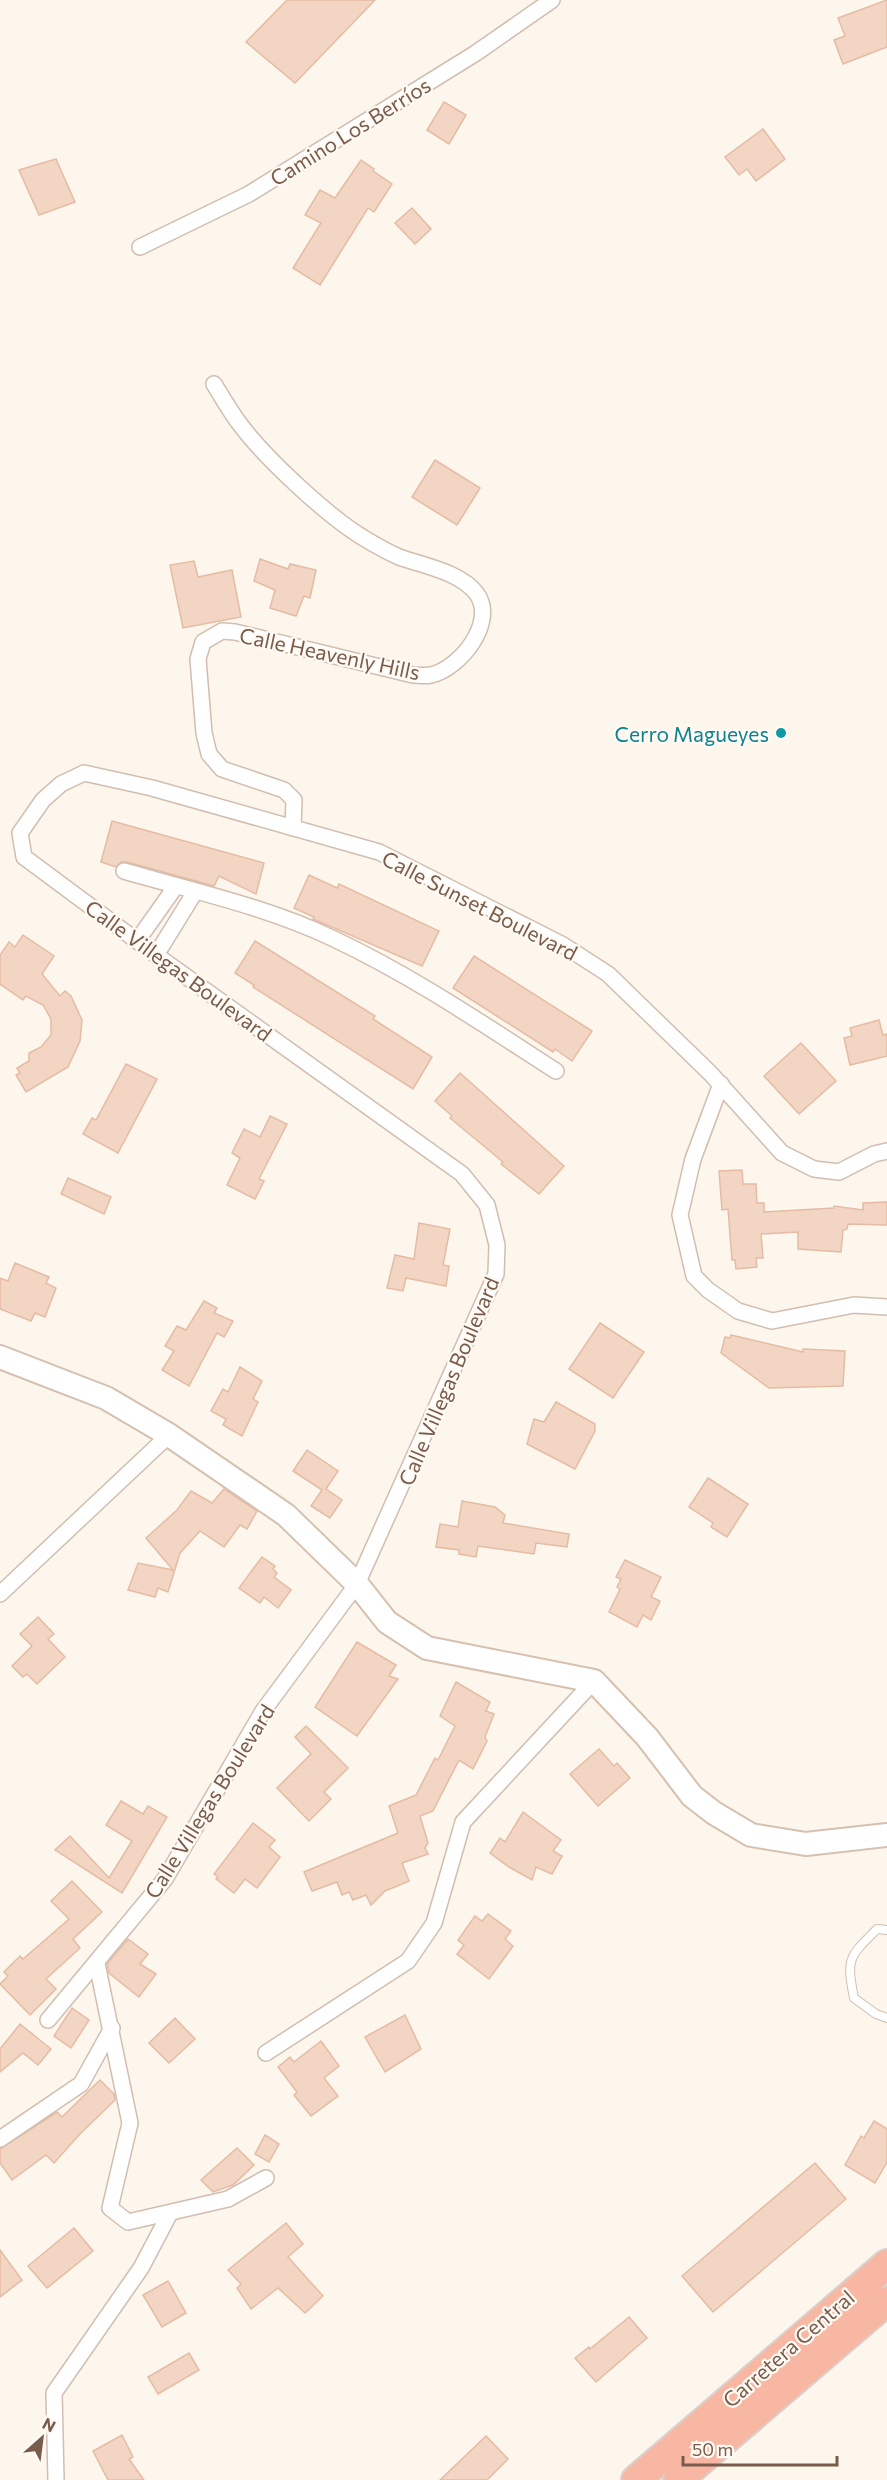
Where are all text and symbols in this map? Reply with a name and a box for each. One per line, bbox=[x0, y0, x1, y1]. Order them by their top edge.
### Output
street label: Camino Los Berríos bbox=[265, 72, 435, 190]
street label: Calle Heavenly Hills bbox=[238, 622, 422, 684]
place label: Cerro Magueyes bbox=[615, 721, 769, 746]
marker: Cerro Magueyes bbox=[774, 726, 788, 740]
street label: Calle Sunset Boulevard bbox=[378, 845, 582, 965]
street label: Calle Villegas Boulevard bbox=[81, 894, 277, 1046]
street label: Calle Villegas Boulevard bbox=[393, 1273, 503, 1489]
street label: Calle Villegas Boulevard bbox=[139, 1699, 279, 1903]
street label: Carretera Central bbox=[717, 2284, 859, 2412]
north arrow bbox=[12, 2408, 72, 2468]
text: N bbox=[40, 2413, 59, 2436]
scale bar bbox=[683, 2429, 838, 2467]
text: 50 m bbox=[692, 2438, 733, 2460]

